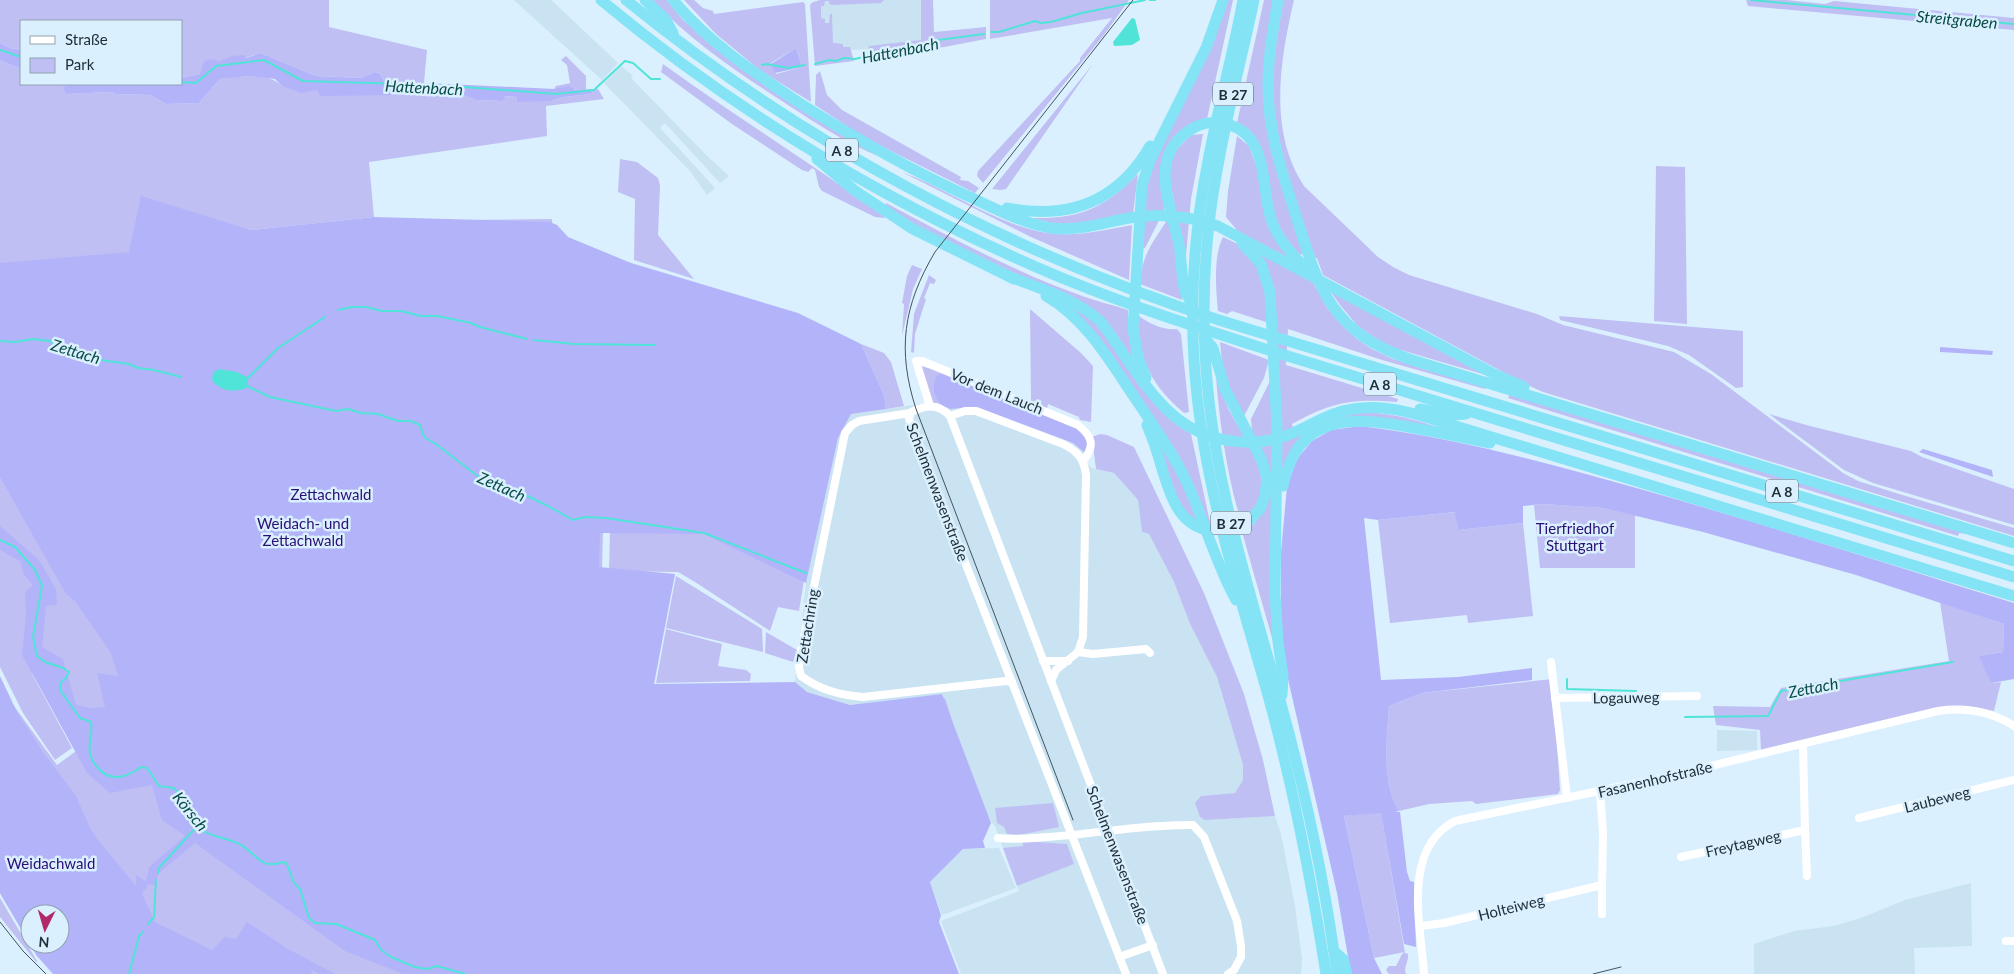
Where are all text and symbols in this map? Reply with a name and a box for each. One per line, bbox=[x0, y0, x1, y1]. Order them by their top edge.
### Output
water label: Streitgraben bbox=[1916, 6, 1998, 32]
legend bbox=[20, 20, 182, 85]
text: Straße bbox=[65, 30, 108, 48]
water label: Hattenbach bbox=[860, 33, 940, 67]
text: Park bbox=[65, 55, 95, 73]
water label: Hattenbach bbox=[385, 75, 463, 99]
road number: B 27 bbox=[1213, 82, 1253, 106]
road number: A 8 bbox=[826, 138, 858, 162]
water label: Zettach bbox=[48, 334, 103, 367]
street label: Vor dem Lauch bbox=[948, 364, 1046, 418]
road number: A 8 bbox=[1364, 372, 1396, 396]
street label: Schelmenwasenstraße bbox=[903, 420, 973, 564]
water label: Zettach bbox=[474, 467, 529, 505]
road number: A 8 bbox=[1766, 480, 1798, 502]
park label: Zettachwald bbox=[291, 485, 371, 503]
road number: B 27 bbox=[1211, 512, 1251, 534]
park label: Weidach- und Zettachwald bbox=[257, 514, 349, 549]
park label: Tierfriedhof Stuttgart bbox=[1536, 519, 1615, 554]
street label: Zettachring bbox=[792, 587, 822, 664]
water label: Zettach bbox=[1786, 673, 1840, 701]
street label: Logauweg bbox=[1593, 687, 1660, 707]
street label: Fasanenhofstraße bbox=[1596, 757, 1714, 801]
street label: Laubeweg bbox=[1902, 782, 1972, 816]
street label: Schelmenwasenstraße bbox=[1083, 783, 1153, 927]
water label: Körsch bbox=[169, 787, 213, 835]
street label: Freytagweg bbox=[1704, 826, 1782, 860]
park label: Weidachwald bbox=[7, 854, 95, 872]
street label: Holteiweg bbox=[1476, 890, 1546, 924]
north arrow bbox=[20, 904, 70, 954]
text: N bbox=[38, 934, 50, 951]

